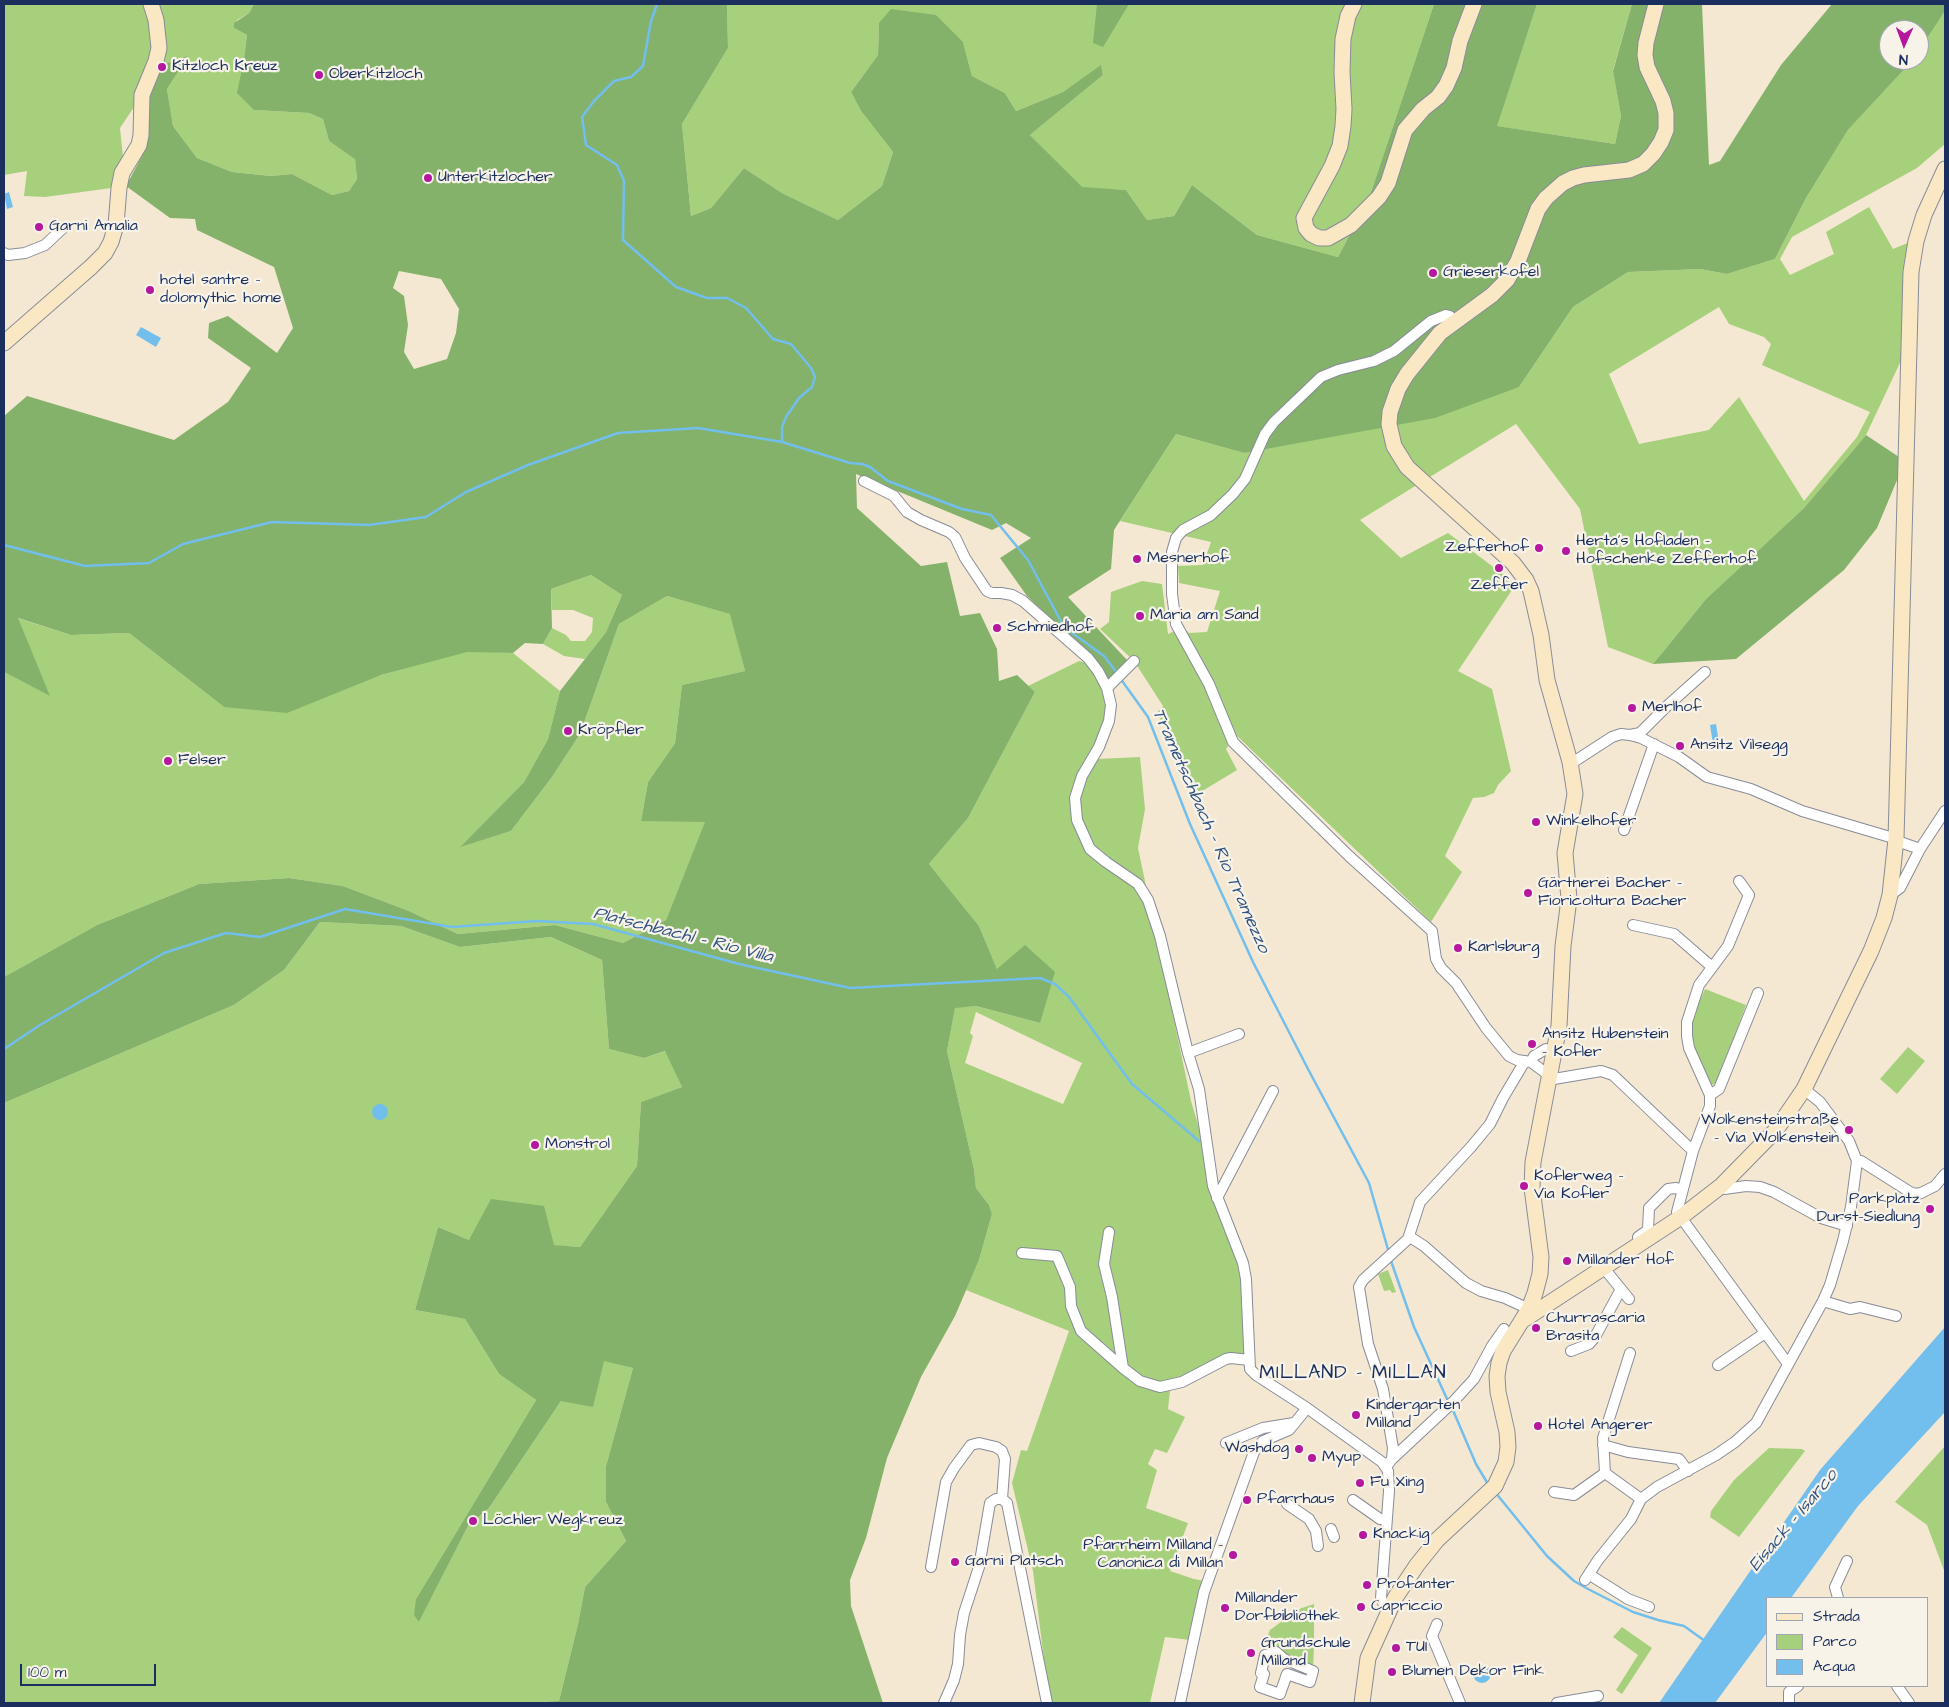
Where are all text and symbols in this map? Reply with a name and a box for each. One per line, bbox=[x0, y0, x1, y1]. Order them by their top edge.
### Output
north arrow bbox=[1879, 20, 1929, 70]
text: N bbox=[1899, 49, 1908, 69]
place label: Kitzloch Kreuz bbox=[172, 57, 278, 77]
marker: Kitzloch Kreuz bbox=[156, 61, 168, 73]
place label: Oberkitzloch bbox=[329, 65, 422, 85]
marker: Oberkitzloch bbox=[313, 69, 325, 81]
place label: Unterkitzlocher bbox=[438, 168, 553, 188]
marker: Unterkitzlocher bbox=[422, 172, 434, 184]
place label: Garni Amalia bbox=[49, 217, 138, 237]
marker: Garni Amalia bbox=[33, 221, 45, 233]
place label: Grieserkofel bbox=[1443, 263, 1539, 283]
marker: Grieserkofel bbox=[1427, 267, 1439, 279]
place label: hotel santre - dolomythic home bbox=[160, 271, 281, 309]
marker: hotel santre - dolomythic home bbox=[144, 284, 156, 296]
place label: Herta's Hofladen - Hofschenke Zefferhof bbox=[1576, 532, 1756, 570]
place label: Zefferhof bbox=[1445, 538, 1529, 558]
marker: Zefferhof bbox=[1533, 542, 1545, 554]
marker: Herta's Hofladen - Hofschenke Zefferhof bbox=[1560, 545, 1572, 557]
place label: Mesnerhof bbox=[1147, 549, 1229, 569]
marker: Mesnerhof bbox=[1131, 553, 1143, 565]
marker: Zeffer bbox=[1493, 562, 1505, 574]
place label: Zeffer bbox=[1470, 576, 1528, 596]
place label: Maria am Sand bbox=[1150, 606, 1259, 626]
marker: Maria am Sand bbox=[1134, 610, 1146, 622]
place label: Schmiedhof bbox=[1007, 618, 1093, 638]
marker: Schmiedhof bbox=[991, 622, 1003, 634]
place label: Merlhof bbox=[1642, 698, 1702, 718]
marker: Merlhof bbox=[1626, 702, 1638, 714]
water label: Trametschbach - Rio Tramezzo bbox=[1146, 706, 1274, 956]
place label: Kröpfler bbox=[578, 721, 644, 741]
marker: Kröpfler bbox=[562, 725, 574, 737]
place label: Ansitz Vilsegg bbox=[1690, 736, 1788, 756]
marker: Ansitz Vilsegg bbox=[1674, 740, 1686, 752]
place label: Felser bbox=[178, 751, 226, 771]
marker: Felser bbox=[162, 755, 174, 767]
place label: Winkelhofer bbox=[1546, 812, 1636, 832]
marker: Winkelhofer bbox=[1530, 816, 1542, 828]
place label: Gärtnerei Bacher - Fioricoltura Bacher bbox=[1538, 874, 1686, 912]
marker: Gärtnerei Bacher - Fioricoltura Bacher bbox=[1522, 887, 1534, 899]
water label: Platschbachl - Rio Villa bbox=[591, 903, 775, 969]
place label: Karlsburg bbox=[1468, 938, 1539, 958]
marker: Karlsburg bbox=[1452, 942, 1464, 954]
place label: Ansitz Hubenstein - Kofler bbox=[1542, 1025, 1669, 1063]
marker: Ansitz Hubenstein - Kofler bbox=[1526, 1038, 1538, 1050]
place label: Wolkensteinstraße - Via Wolkenstein bbox=[1701, 1111, 1839, 1149]
marker: Wolkensteinstraße - Via Wolkenstein bbox=[1843, 1124, 1855, 1136]
place label: Monstrol bbox=[545, 1135, 610, 1155]
marker: Monstrol bbox=[529, 1139, 541, 1151]
place label: Koflerweg - Via Kofler bbox=[1534, 1167, 1623, 1205]
marker: Koflerweg - Via Kofler bbox=[1518, 1180, 1530, 1192]
place label: Parkplatz Durst-Siedlung bbox=[1817, 1190, 1920, 1228]
marker: Parkplatz Durst-Siedlung bbox=[1924, 1203, 1936, 1215]
place label: Millander Hof bbox=[1577, 1251, 1674, 1271]
marker: Millander Hof bbox=[1561, 1255, 1573, 1267]
place label: Churrascaria Brasita bbox=[1546, 1309, 1645, 1347]
marker: Churrascaria Brasita bbox=[1530, 1322, 1542, 1334]
district label: MILLAND - MILLAN bbox=[1257, 1363, 1449, 1385]
place label: Kindergarten Milland bbox=[1366, 1396, 1460, 1434]
marker: Kindergarten Milland bbox=[1350, 1409, 1362, 1421]
place label: Hotel Angerer bbox=[1548, 1416, 1652, 1436]
marker: Hotel Angerer bbox=[1532, 1420, 1544, 1432]
place label: Washdog bbox=[1224, 1439, 1289, 1459]
marker: Washdog bbox=[1293, 1443, 1305, 1455]
place label: Myup bbox=[1322, 1448, 1361, 1468]
marker: Myup bbox=[1306, 1452, 1318, 1464]
water label: Eisack - Isarco bbox=[1745, 1466, 1843, 1576]
place label: Fu Xing bbox=[1370, 1473, 1424, 1493]
marker: Fu Xing bbox=[1354, 1477, 1366, 1489]
place label: Pfarrhaus bbox=[1257, 1490, 1335, 1510]
marker: Pfarrhaus bbox=[1241, 1494, 1253, 1506]
place label: Löchler Wegkreuz bbox=[483, 1511, 623, 1531]
marker: Löchler Wegkreuz bbox=[467, 1515, 479, 1527]
place label: Knackig bbox=[1373, 1525, 1429, 1545]
marker: Knackig bbox=[1357, 1529, 1369, 1541]
place label: Pfarrheim Milland - Canonica di Millan bbox=[1083, 1536, 1223, 1574]
marker: Pfarrheim Milland - Canonica di Millan bbox=[1227, 1549, 1239, 1561]
place label: Garni Platsch bbox=[965, 1552, 1063, 1572]
marker: Garni Platsch bbox=[949, 1556, 961, 1568]
place label: Profanter bbox=[1377, 1575, 1455, 1595]
marker: Profanter bbox=[1361, 1579, 1373, 1591]
place label: Millander Dorfbibliothek bbox=[1235, 1589, 1340, 1627]
place label: Capriccio bbox=[1371, 1597, 1442, 1617]
legend bbox=[1766, 1597, 1929, 1687]
marker: Capriccio bbox=[1355, 1601, 1367, 1613]
marker: Millander Dorfbibliothek bbox=[1219, 1602, 1231, 1614]
text: Strada bbox=[1813, 1606, 1860, 1627]
text: Parco bbox=[1813, 1631, 1856, 1652]
place label: Grundschule Milland bbox=[1261, 1634, 1351, 1672]
place label: TUI bbox=[1406, 1638, 1427, 1658]
marker: TUI bbox=[1390, 1642, 1402, 1654]
marker: Grundschule Milland bbox=[1245, 1647, 1257, 1659]
scale bar bbox=[22, 1654, 159, 1686]
text: Acqua bbox=[1813, 1656, 1855, 1677]
text: 100 m bbox=[28, 1662, 67, 1683]
place label: Blumen Dekor Fink bbox=[1402, 1662, 1544, 1682]
marker: Blumen Dekor Fink bbox=[1386, 1666, 1398, 1678]

